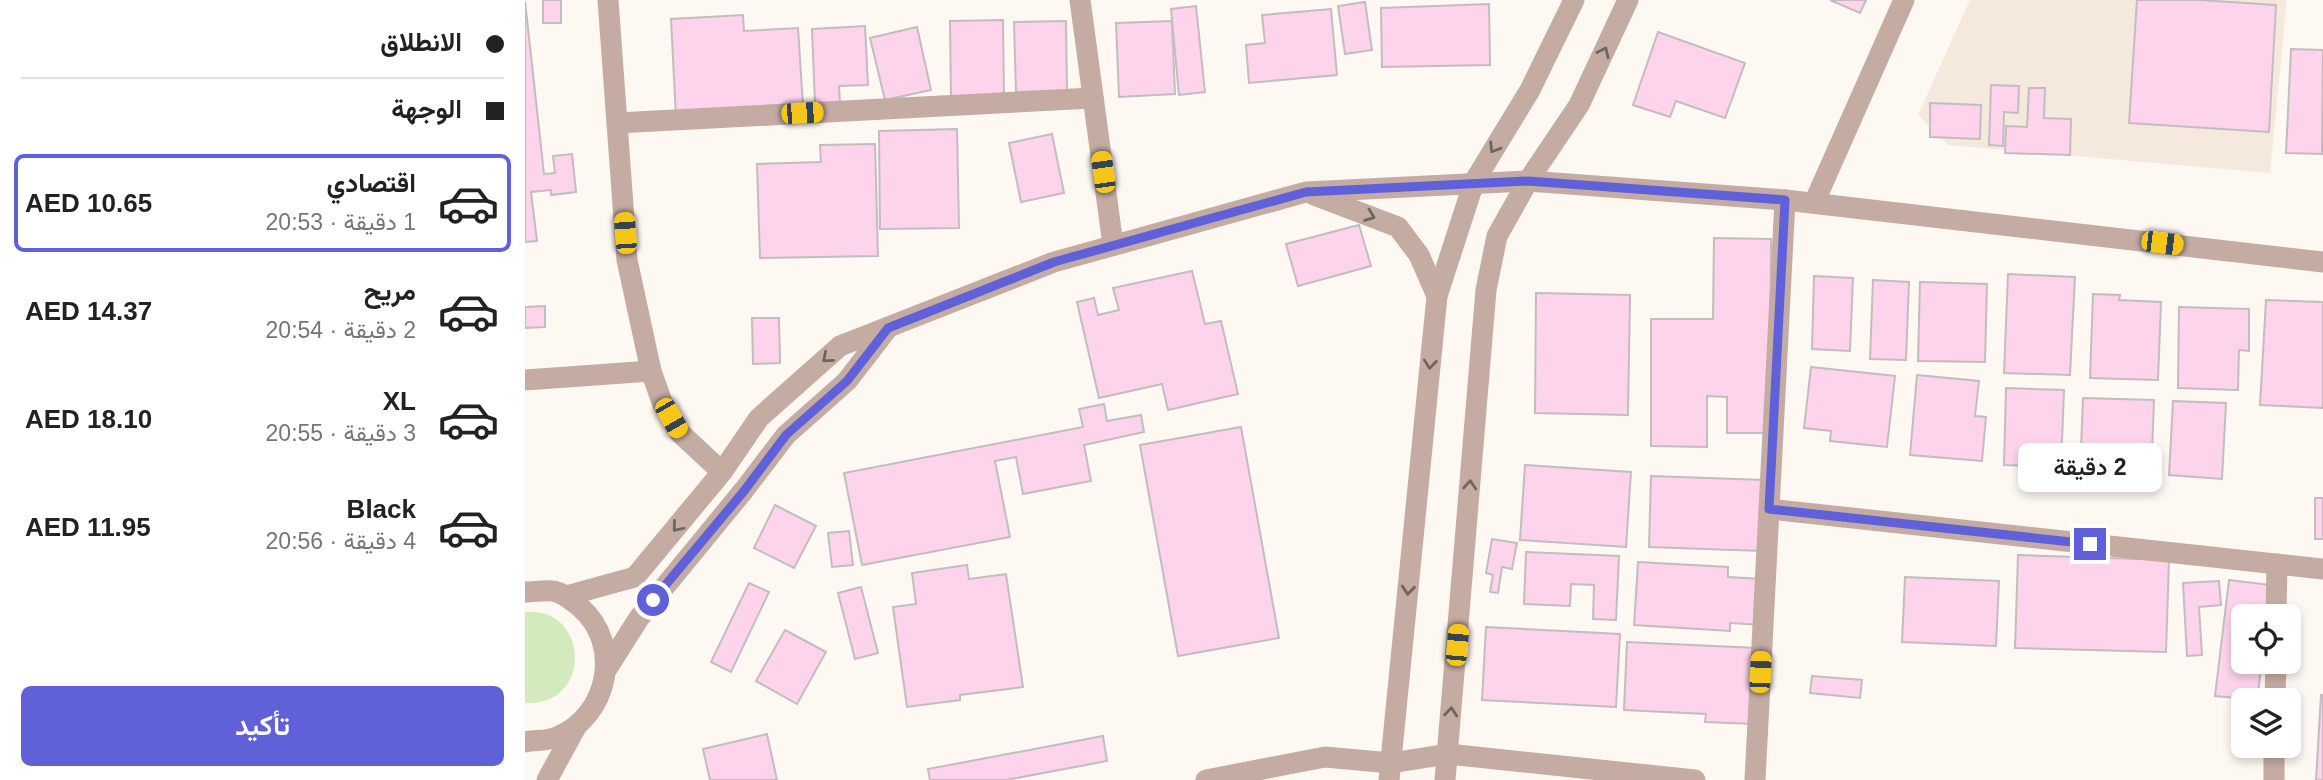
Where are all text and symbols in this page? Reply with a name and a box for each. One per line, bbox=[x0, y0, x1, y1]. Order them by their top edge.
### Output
text: الانطلاق bbox=[380, 27, 462, 57]
one-way arrow bbox=[1595, 47, 1609, 59]
text: الوجهة bbox=[391, 94, 462, 124]
car bbox=[781, 101, 824, 125]
one-way arrow bbox=[1490, 141, 1503, 154]
car bbox=[1090, 150, 1117, 194]
text: اقتصادي bbox=[327, 168, 416, 198]
icon: car bbox=[437, 172, 500, 235]
text: AED 10.65 bbox=[25, 188, 152, 218]
one-way arrow bbox=[1364, 208, 1376, 222]
text: 1 دقيقة · 20:53 bbox=[266, 209, 416, 235]
car bbox=[614, 211, 637, 255]
car bbox=[2140, 230, 2185, 256]
text: مريح bbox=[364, 276, 416, 306]
icon: car bbox=[437, 280, 500, 343]
text: AED 14.37 bbox=[25, 296, 152, 326]
text: 2 دقيقة · 20:54 bbox=[266, 317, 416, 343]
one-way arrow bbox=[823, 349, 836, 362]
one-way arrow bbox=[1423, 358, 1438, 369]
text: XL bbox=[383, 386, 416, 416]
icon: car bbox=[437, 388, 500, 451]
car bbox=[652, 395, 691, 441]
text: AED 18.10 bbox=[25, 404, 152, 434]
text: 3 دقيقة · 20:55 bbox=[266, 420, 416, 446]
callout: 2 دقيقة bbox=[2018, 442, 2162, 491]
text: 2 دقيقة bbox=[2053, 454, 2127, 480]
one-way arrow bbox=[1462, 479, 1477, 490]
text: Black bbox=[347, 494, 416, 524]
icon: car bbox=[437, 496, 500, 559]
text: AED 11.95 bbox=[25, 512, 151, 542]
one-way arrow bbox=[673, 518, 685, 531]
text: 4 دقيقة · 20:56 bbox=[266, 528, 416, 554]
route end bbox=[2074, 528, 2106, 560]
route start bbox=[637, 584, 669, 616]
one-way arrow bbox=[1401, 585, 1416, 596]
map controls bbox=[2231, 604, 2301, 758]
button: locate bbox=[2231, 604, 2301, 674]
car bbox=[1445, 623, 1470, 667]
car bbox=[1749, 650, 1772, 694]
button: تأكيد bbox=[21, 686, 504, 766]
button: layers bbox=[2231, 688, 2301, 758]
one-way arrow bbox=[1443, 706, 1458, 717]

